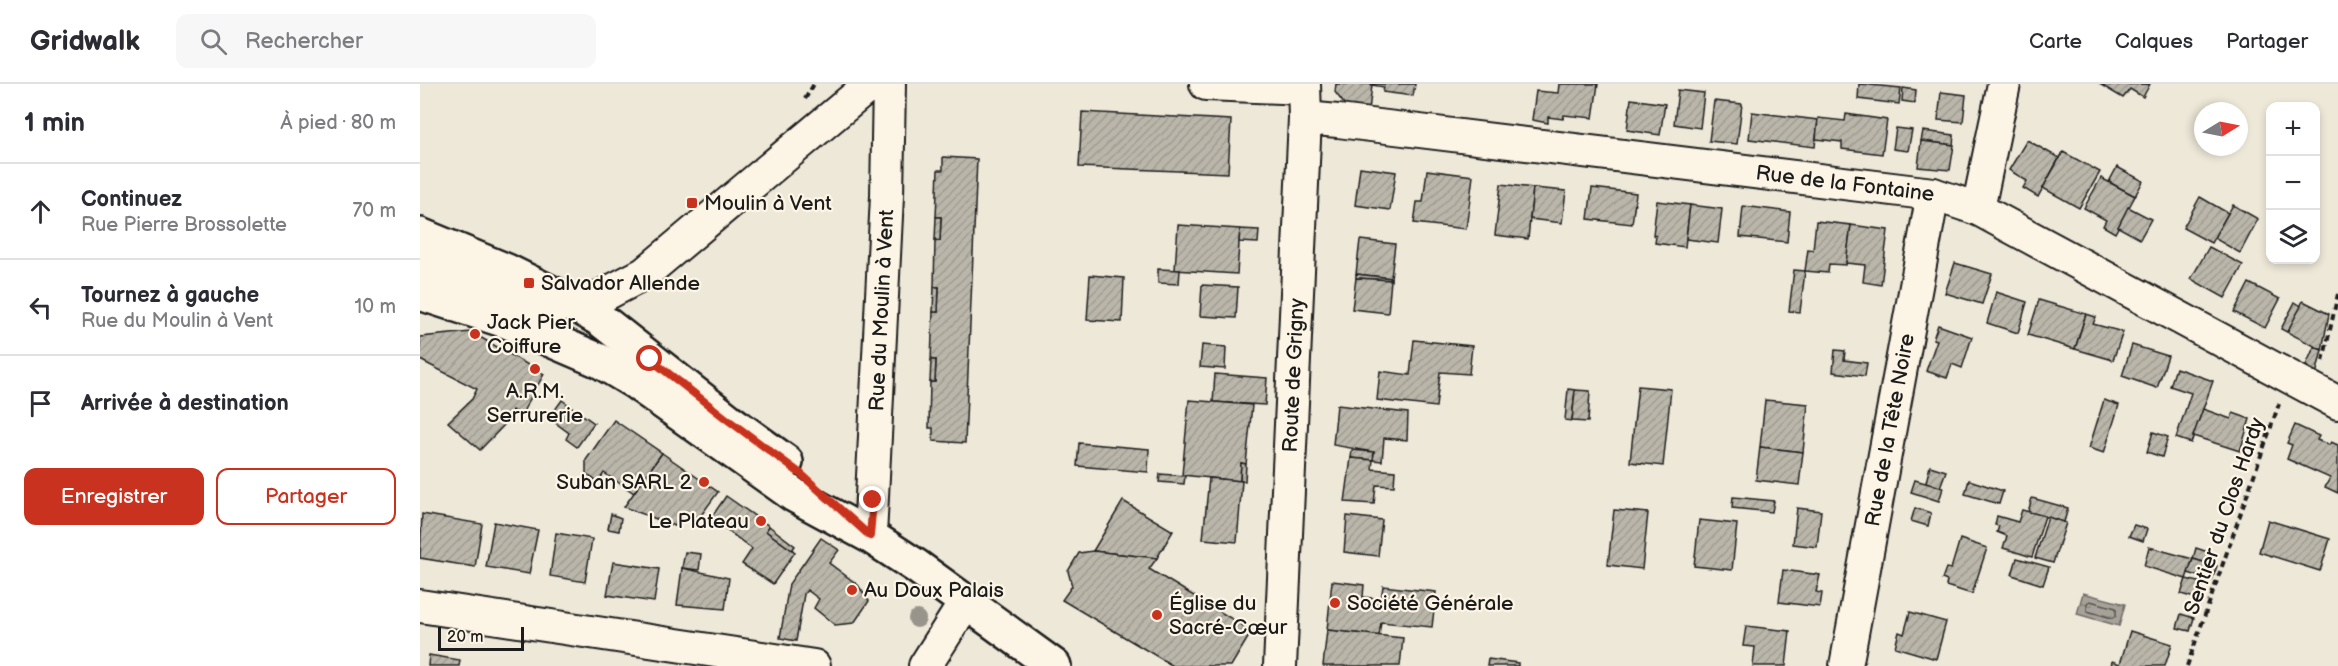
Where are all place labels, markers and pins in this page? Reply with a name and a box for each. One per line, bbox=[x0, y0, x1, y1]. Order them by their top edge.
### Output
place label: Moulin à Vent bbox=[704, 191, 832, 216]
marker: Moulin à Vent bbox=[685, 196, 699, 210]
place label: Salvador Allende bbox=[541, 271, 700, 296]
marker: Salvador Allende bbox=[522, 276, 536, 290]
place label: Jack Pier Coiffure bbox=[487, 310, 575, 359]
marker: Jack Pier Coiffure bbox=[468, 327, 482, 341]
marker: A.R.M. Serrurerie bbox=[528, 362, 542, 376]
place label: A.R.M. Serrurerie bbox=[487, 379, 583, 428]
place label: Suban SARL 2 bbox=[556, 470, 693, 495]
marker: Suban SARL 2 bbox=[697, 475, 711, 489]
place label: Le Plateau bbox=[648, 509, 749, 534]
marker: Le Plateau bbox=[754, 514, 768, 528]
place label: Au Doux Palais bbox=[864, 578, 1004, 603]
marker: Au Doux Palais bbox=[845, 583, 859, 597]
place label: Église du Sacré-Cœur bbox=[1169, 591, 1288, 640]
place label: Société Générale bbox=[1347, 591, 1513, 616]
marker: Société Générale bbox=[1328, 596, 1342, 610]
marker: Église du Sacré-Cœur bbox=[1150, 608, 1164, 622]

